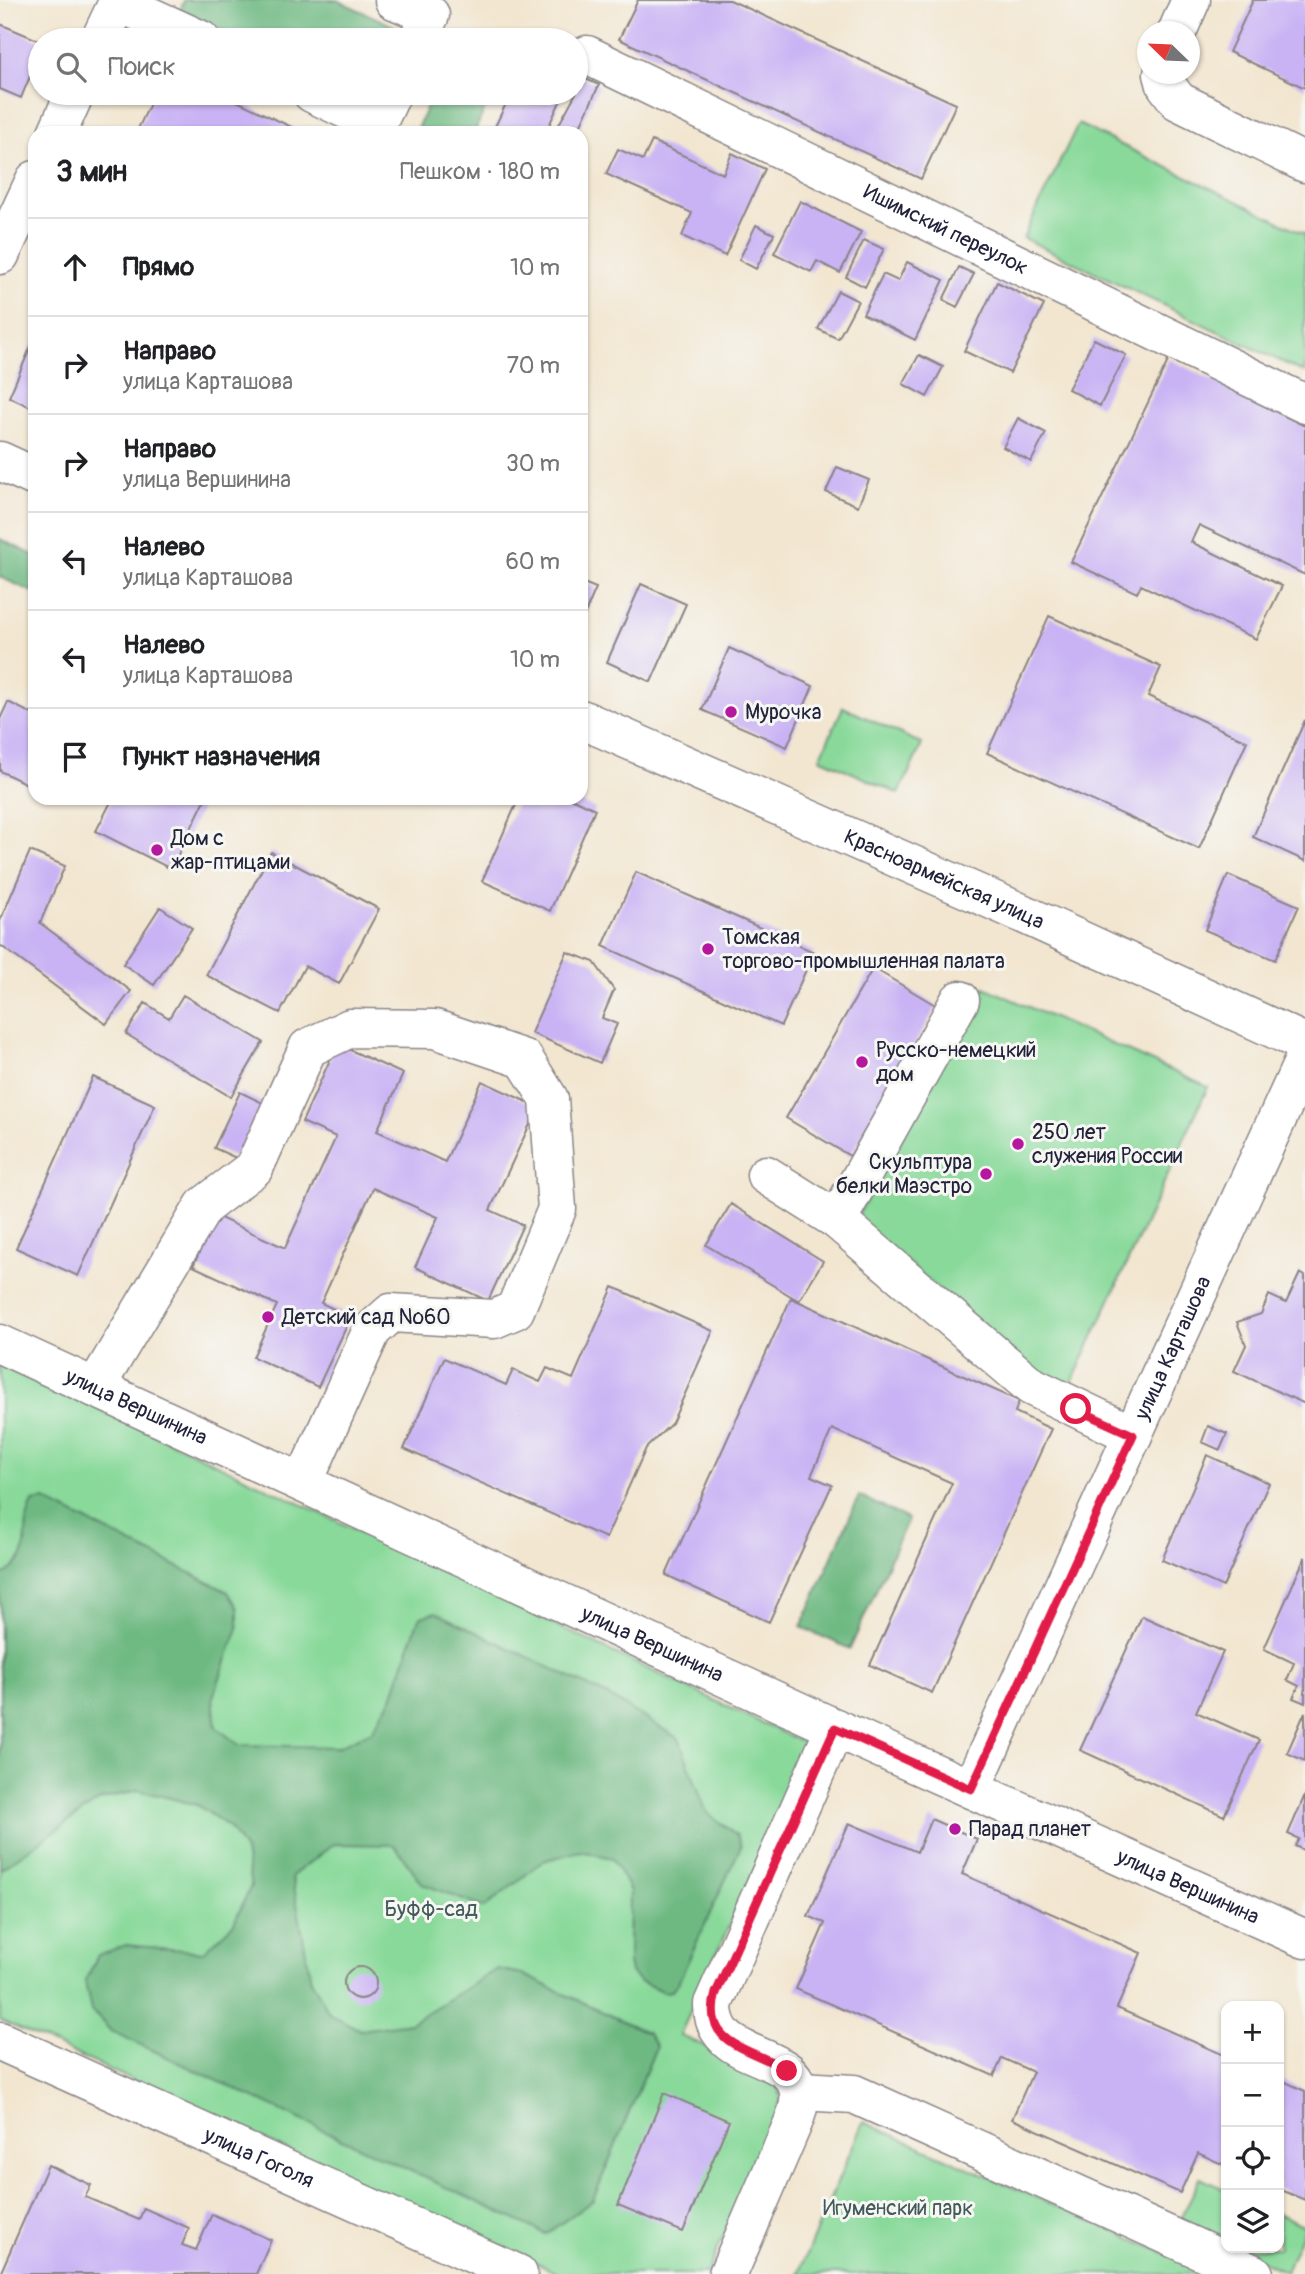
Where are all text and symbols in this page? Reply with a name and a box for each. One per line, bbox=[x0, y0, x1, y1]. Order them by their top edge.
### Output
north arrow bbox=[1137, 21, 1200, 84]
search box bbox=[28, 28, 588, 105]
icon: search bbox=[52, 48, 90, 86]
text: Поиск bbox=[108, 51, 176, 83]
text: 3 мин bbox=[56, 153, 127, 190]
text: Пешком · 180 m bbox=[400, 157, 560, 186]
street label: Ишимский переулок bbox=[859, 178, 1033, 281]
icon: ahead bbox=[56, 248, 94, 286]
text: Прямо bbox=[123, 251, 194, 283]
text: 10 m bbox=[510, 253, 560, 282]
text: Направо bbox=[123, 335, 216, 367]
icon: right bbox=[56, 346, 94, 384]
text: 70 m bbox=[507, 351, 560, 380]
text: улица Карташова bbox=[123, 367, 293, 396]
text: Направо bbox=[123, 433, 216, 465]
icon: right bbox=[56, 444, 94, 482]
text: 30 m bbox=[506, 449, 560, 478]
text: улица Вершинина bbox=[123, 465, 291, 494]
text: Налево bbox=[123, 531, 205, 563]
icon: left bbox=[56, 542, 94, 580]
text: 60 m bbox=[505, 547, 560, 576]
text: улица Карташова bbox=[123, 563, 293, 592]
text: Налево bbox=[123, 629, 205, 661]
icon: left bbox=[56, 640, 94, 678]
text: 10 m bbox=[510, 645, 560, 674]
text: улица Карташова bbox=[123, 661, 293, 690]
place label: Мурочка bbox=[745, 699, 821, 726]
marker: Мурочка bbox=[723, 704, 739, 720]
icon: arrive bbox=[56, 738, 94, 776]
text: Пункт назначения bbox=[123, 741, 320, 773]
street label: Красноармейская улица bbox=[840, 823, 1049, 935]
place label: Дом с жар-птицами bbox=[170, 825, 290, 876]
marker: Дом с жар-птицами bbox=[149, 842, 165, 858]
place label: Томская торгово-промышленная палата bbox=[722, 924, 1005, 975]
marker: Томская торгово-промышленная палата bbox=[700, 941, 716, 957]
place label: Русско-немецкий дом bbox=[876, 1037, 1036, 1088]
marker: Русско-немецкий дом bbox=[854, 1054, 870, 1070]
place label: 250 лет служения России bbox=[1032, 1119, 1182, 1170]
marker: 250 лет служения России bbox=[1010, 1136, 1026, 1152]
place label: Скульптура белки Маэстро bbox=[836, 1149, 972, 1200]
marker: Скульптура белки Маэстро bbox=[978, 1166, 994, 1182]
street label: улица Карташова bbox=[1128, 1272, 1217, 1425]
place label: Детский сад №60 bbox=[281, 1304, 451, 1331]
marker: Детский сад №60 bbox=[260, 1309, 276, 1325]
street label: улица Вершинина bbox=[60, 1362, 212, 1451]
route start bbox=[1060, 1393, 1091, 1424]
street label: улица Вершинина bbox=[576, 1599, 728, 1688]
place label: Парад планет bbox=[969, 1816, 1092, 1843]
marker: Парад планет bbox=[947, 1821, 963, 1837]
street label: улица Вершинина bbox=[1112, 1842, 1263, 1930]
park label: Буфф-сад bbox=[384, 1896, 478, 1923]
map controls bbox=[1221, 2001, 1284, 2253]
button: + bbox=[1221, 2001, 1284, 2064]
route end bbox=[771, 2055, 802, 2086]
button: − bbox=[1221, 2064, 1284, 2127]
street label: улица Гоголя bbox=[199, 2121, 318, 2194]
button: locate bbox=[1221, 2127, 1284, 2190]
button: layers bbox=[1221, 2190, 1284, 2253]
park label: Игуменский парк bbox=[823, 2195, 973, 2222]

